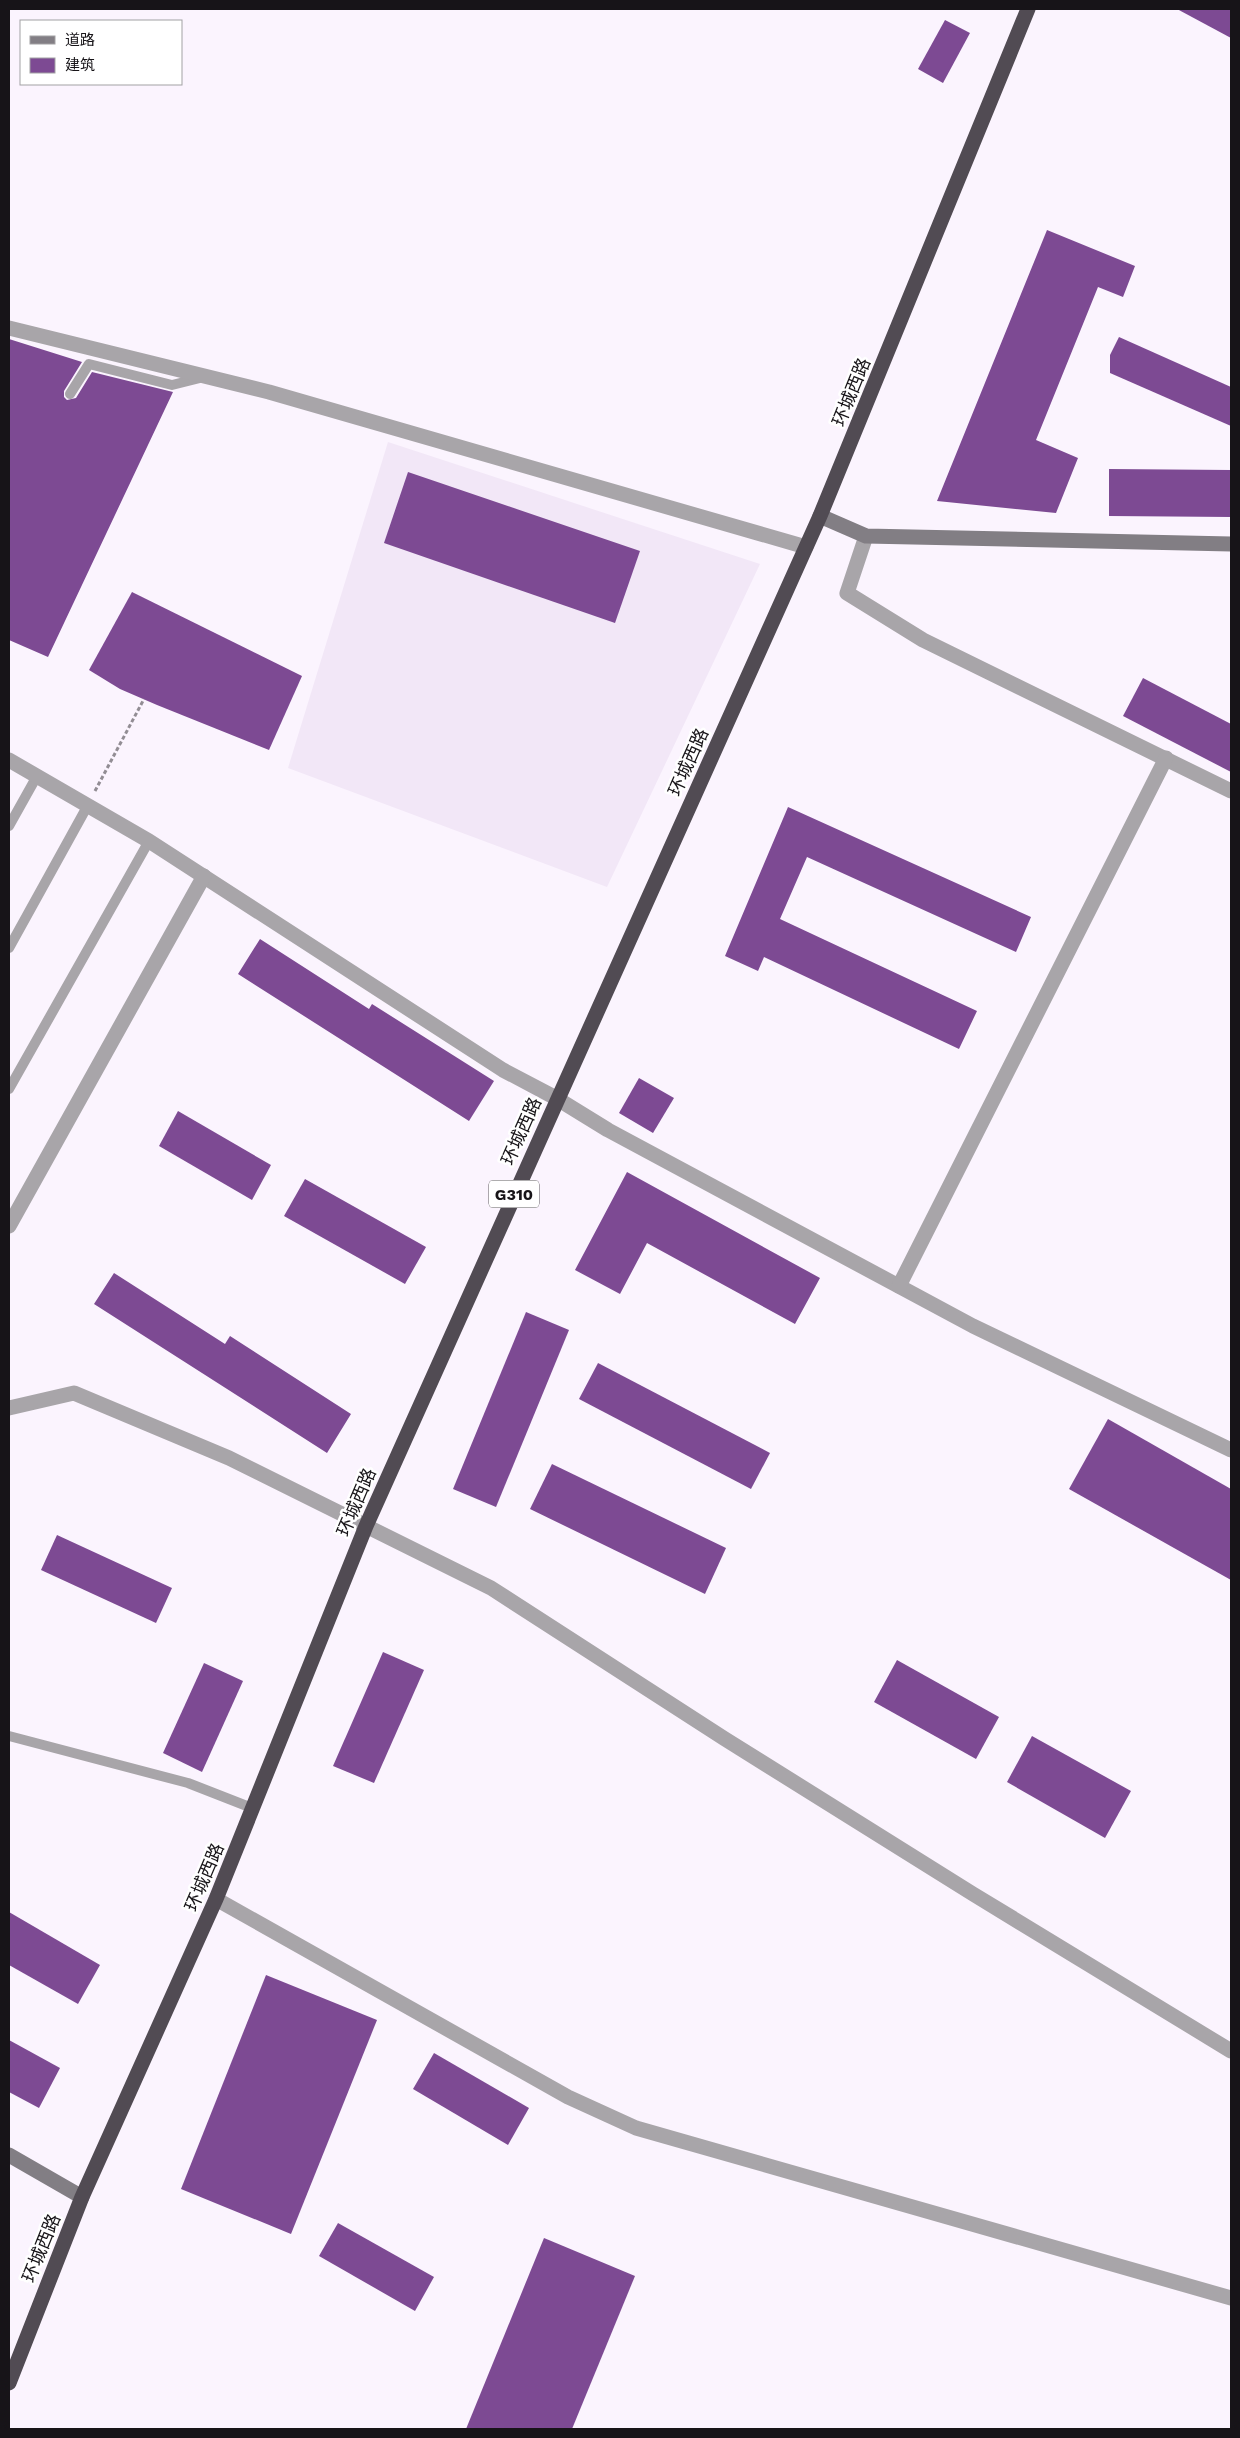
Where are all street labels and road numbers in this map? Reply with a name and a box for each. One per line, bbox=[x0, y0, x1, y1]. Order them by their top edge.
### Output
street label: 环城西路 bbox=[828, 355, 874, 429]
street label: 环城西路 bbox=[664, 725, 712, 799]
street label: 环城西路 bbox=[497, 1094, 545, 1168]
road number: G310 bbox=[489, 1180, 539, 1208]
street label: 环城西路 bbox=[332, 1465, 380, 1539]
street label: 环城西路 bbox=[180, 1840, 228, 1914]
street label: 环城西路 bbox=[18, 2211, 64, 2285]

